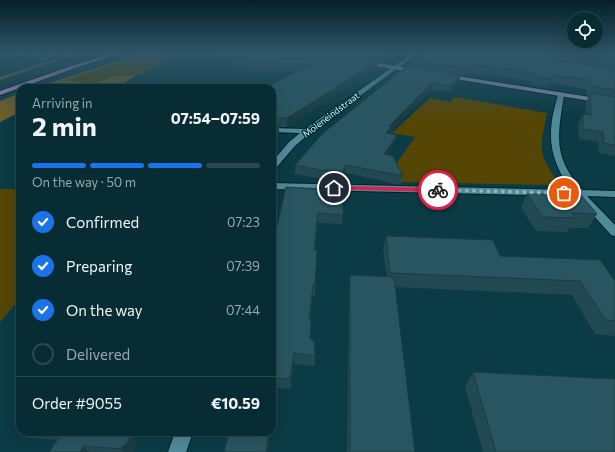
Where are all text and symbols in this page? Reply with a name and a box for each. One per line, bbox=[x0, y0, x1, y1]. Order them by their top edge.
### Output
map controls bbox=[567, 12, 603, 48]
button: locate bbox=[567, 12, 603, 48]
street label: Moleneindstraat bbox=[300, 90, 361, 139]
text: Arriving in bbox=[32, 95, 92, 111]
text: 07:54–07:59 bbox=[171, 109, 260, 127]
text: 2 min bbox=[32, 110, 97, 141]
courier bbox=[418, 170, 458, 210]
pin bbox=[317, 171, 351, 205]
text: On the way · 50 m bbox=[32, 174, 136, 190]
pin bbox=[547, 176, 581, 210]
icon: home bbox=[323, 177, 345, 199]
icon: bike bbox=[427, 179, 449, 201]
icon: bag bbox=[553, 182, 575, 204]
icon: check bbox=[32, 211, 54, 233]
text: Confirmed bbox=[66, 213, 139, 231]
text: 07:23 bbox=[227, 214, 260, 230]
icon: check bbox=[32, 255, 54, 277]
text: Preparing bbox=[66, 257, 132, 275]
text: 07:39 bbox=[226, 258, 260, 274]
icon: check bbox=[32, 299, 54, 321]
text: On the way bbox=[66, 301, 143, 319]
text: 07:44 bbox=[226, 302, 260, 318]
text: Delivered bbox=[66, 345, 130, 363]
text: Order #9055 bbox=[32, 394, 122, 412]
text: €10.59 bbox=[211, 394, 260, 412]

